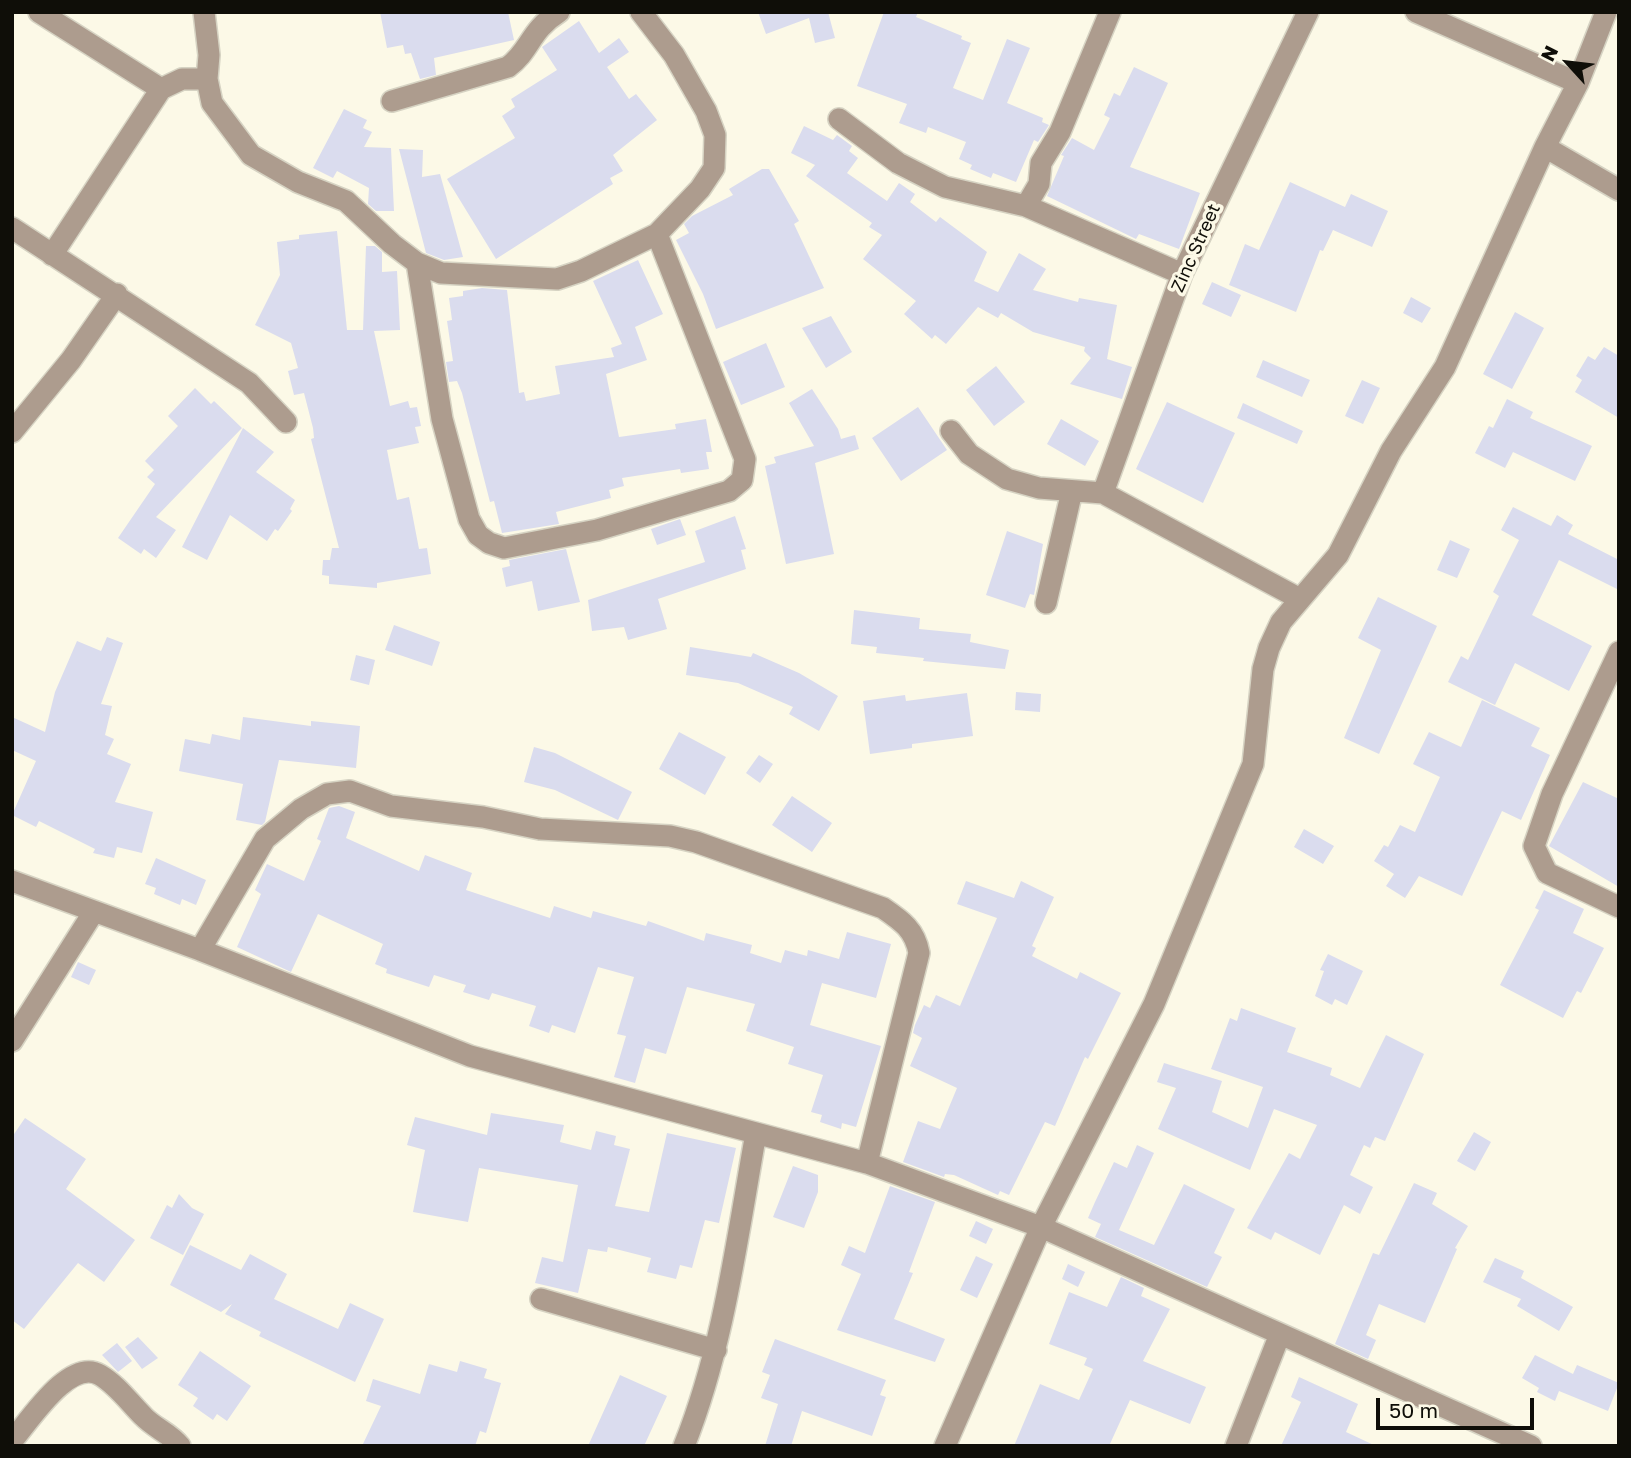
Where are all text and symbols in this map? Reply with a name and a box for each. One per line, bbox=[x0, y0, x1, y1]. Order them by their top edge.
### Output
north arrow bbox=[1533, 28, 1603, 98]
text: N bbox=[1535, 42, 1562, 65]
street label: Zinc Street bbox=[1167, 201, 1225, 295]
scale bar bbox=[1379, 1384, 1536, 1428]
text: 50 m bbox=[1389, 1397, 1438, 1423]

